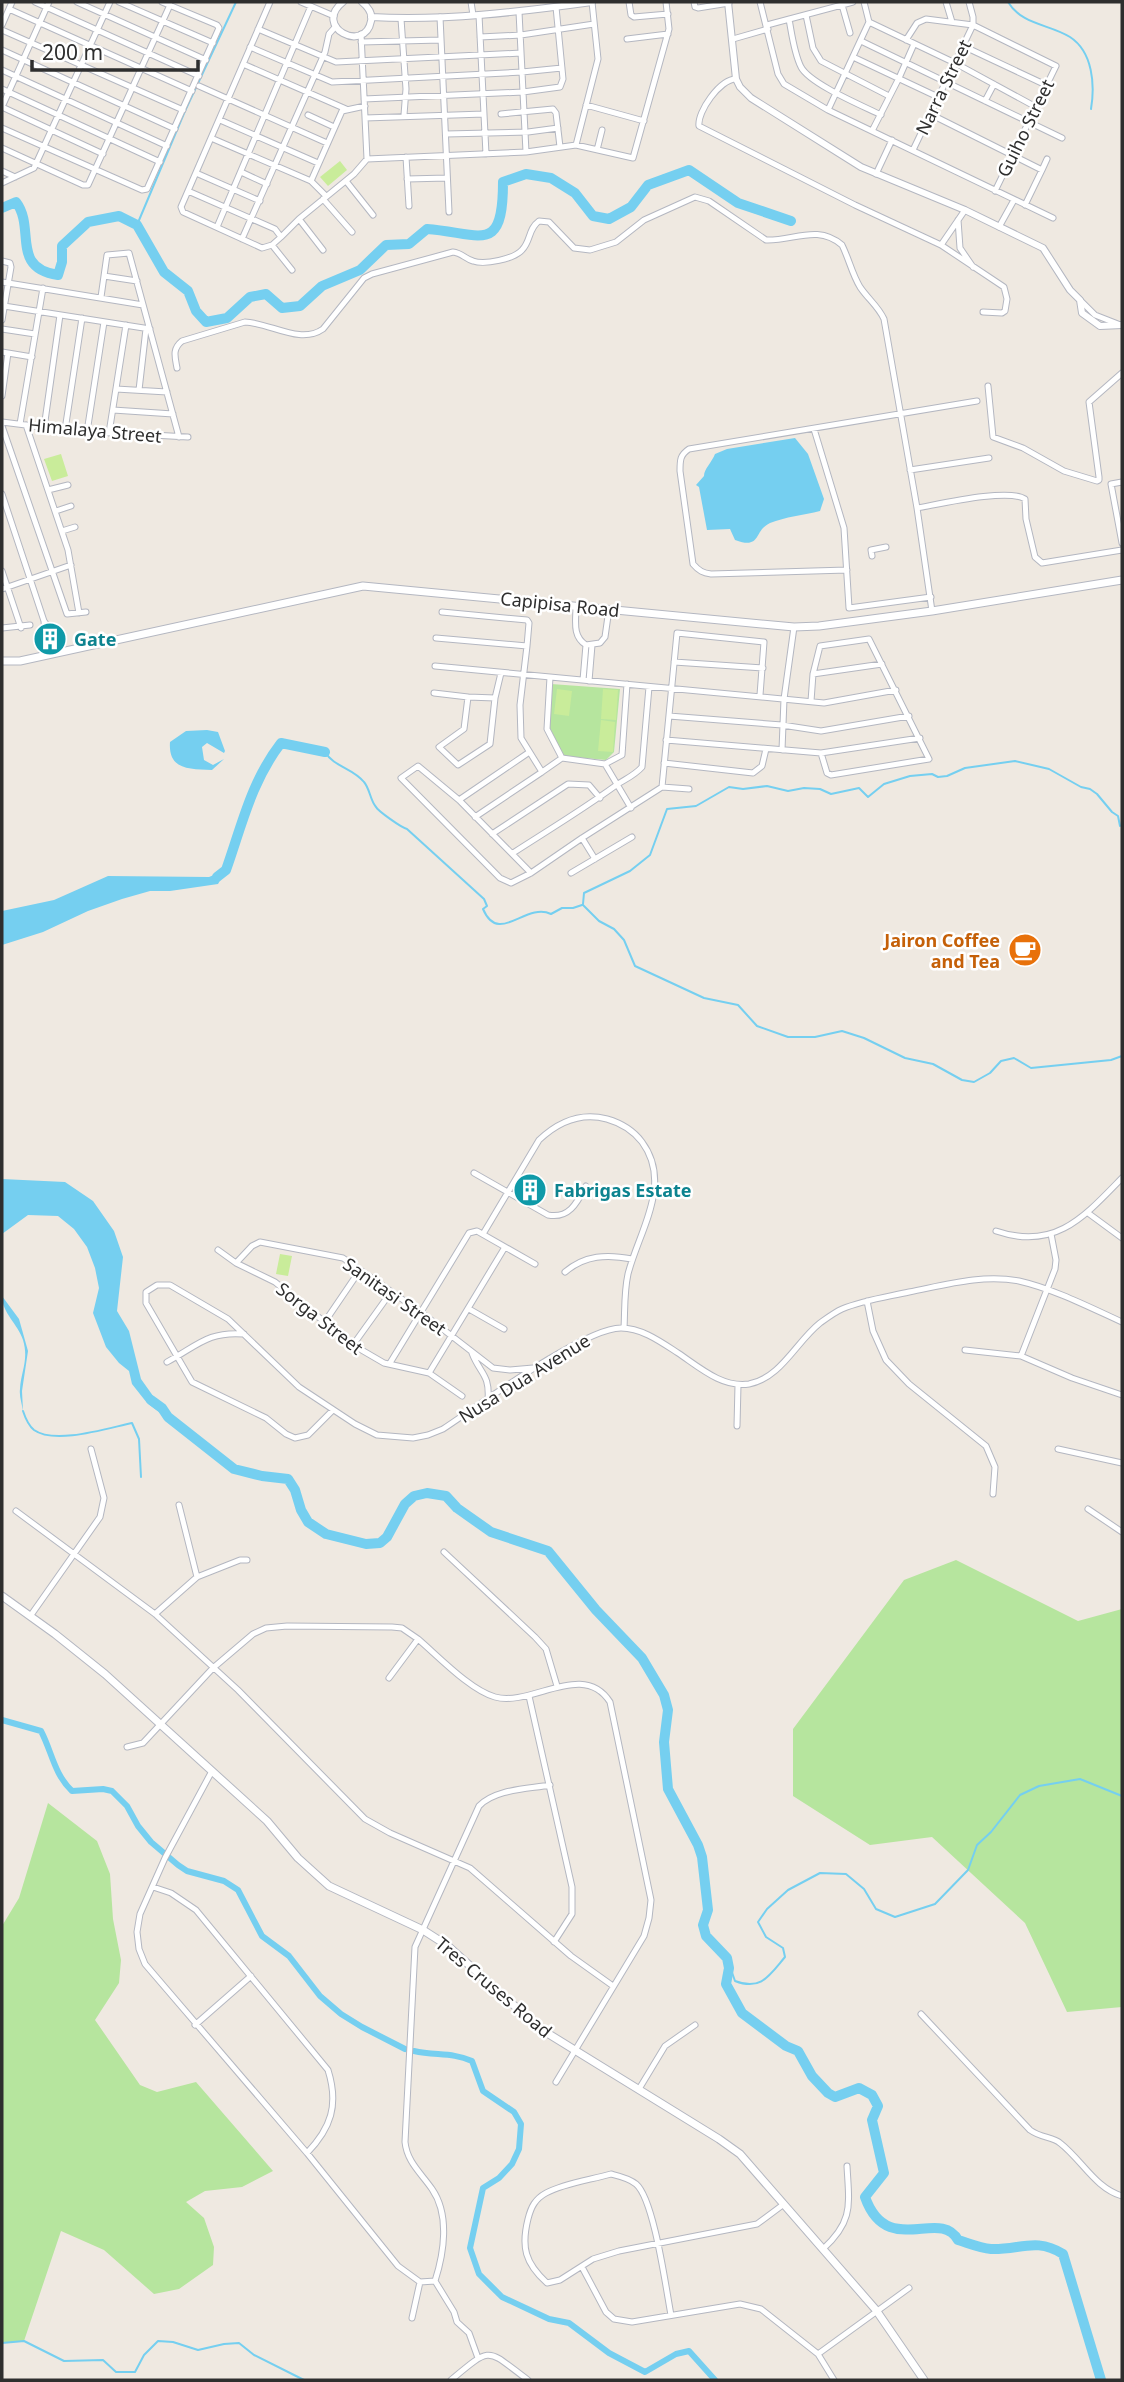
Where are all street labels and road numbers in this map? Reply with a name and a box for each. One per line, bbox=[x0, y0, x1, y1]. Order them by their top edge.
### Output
street label: Narra Street bbox=[910, 35, 977, 139]
street label: Guiho Street bbox=[991, 75, 1059, 181]
street label: Himalaya Street bbox=[27, 412, 163, 448]
street label: Capipisa Road bbox=[499, 586, 621, 622]
street label: Sanitasi Street bbox=[339, 1252, 452, 1341]
street label: Sorga Street bbox=[272, 1276, 369, 1360]
street label: Nusa Dua Avenue bbox=[454, 1328, 594, 1428]
street label: Tres Cruses Road bbox=[431, 1931, 557, 2043]

